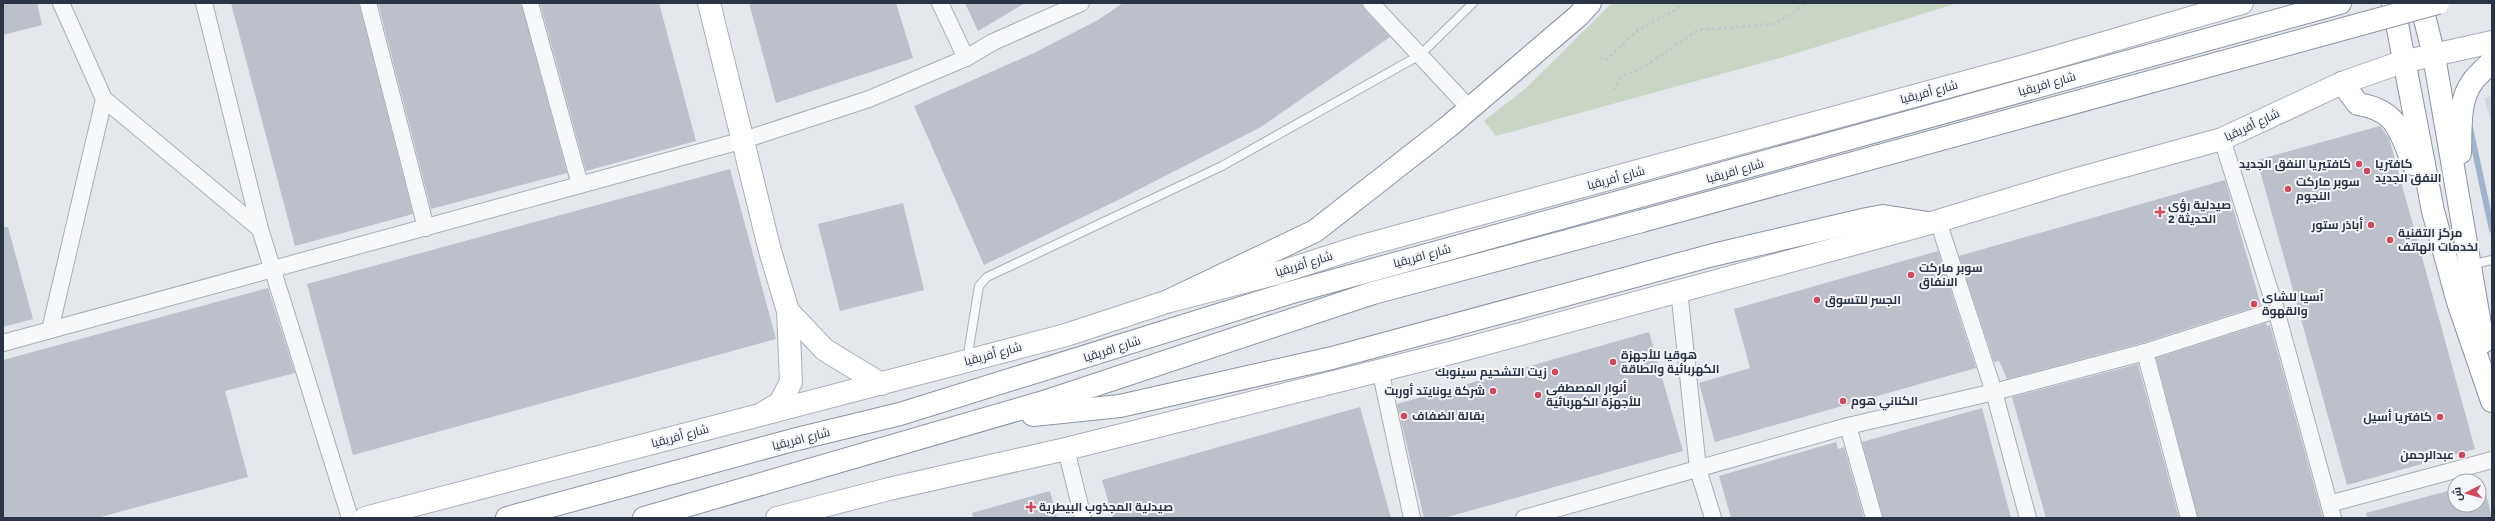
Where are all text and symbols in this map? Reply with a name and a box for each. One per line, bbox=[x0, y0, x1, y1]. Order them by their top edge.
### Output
street label: شارع افريقيا bbox=[2017, 69, 2078, 100]
street label: شارع أفريقيا bbox=[1898, 77, 1960, 107]
street label: شارع أفريقيا bbox=[2222, 105, 2282, 145]
street label: شارع افريقيا bbox=[1705, 156, 1766, 187]
place label: كافتيريا النفق الجديد bbox=[2239, 157, 2351, 172]
place label: كافتريا النفق الجديد bbox=[2375, 157, 2442, 186]
marker: كافتيريا النفق الجديد bbox=[2354, 159, 2364, 169]
street label: شارع أفريقيا bbox=[1585, 163, 1647, 193]
marker: كافتريا النفق الجديد bbox=[2362, 166, 2372, 176]
place label: سوبر ماركت النجوم bbox=[2296, 175, 2360, 204]
marker: سوبر ماركت النجوم bbox=[2283, 184, 2293, 194]
place label: صيدلية رؤى الحديثة 2 bbox=[2168, 198, 2231, 226]
marker: صيدلية رؤى الحديثة 2 bbox=[2155, 207, 2165, 217]
place label: أباذر ستور bbox=[2311, 217, 2363, 233]
marker: أباذر ستور bbox=[2366, 220, 2376, 230]
place label: مركز التقنية لخدمات الهاتف bbox=[2398, 226, 2478, 255]
marker: مركز التقنية لخدمات الهاتف bbox=[2385, 235, 2395, 245]
street label: شارع افريقيا bbox=[1392, 242, 1453, 271]
street label: شارع أفريقيا bbox=[1273, 248, 1335, 280]
place label: سوبر ماركت الانفاق bbox=[1919, 261, 1983, 290]
marker: سوبر ماركت الانفاق bbox=[1906, 270, 1916, 280]
place label: آسيا للشاي والقهوة bbox=[2262, 290, 2324, 319]
place label: الجسر للتسوق bbox=[1825, 293, 1901, 308]
marker: الجسر للتسوق bbox=[1812, 295, 1822, 305]
marker: آسيا للشاي والقهوة bbox=[2249, 299, 2259, 309]
street label: شارع افريقيا bbox=[1082, 333, 1143, 366]
street label: شارع أفريقيا bbox=[962, 339, 1024, 369]
place label: هوقيا للأجهزة الكهربائية والطاقة bbox=[1621, 348, 1720, 377]
marker: هوقيا للأجهزة الكهربائية والطاقة bbox=[1608, 357, 1618, 367]
place label: زيت التشحيم سينوبك bbox=[1435, 365, 1547, 380]
marker: زيت التشحيم سينوبك bbox=[1550, 367, 1560, 377]
place label: أنوار المصطفى للأجهزة الكهربائية bbox=[1546, 380, 1641, 410]
place label: شركة يونايتد أوربت bbox=[1384, 383, 1485, 399]
marker: شركة يونايتد أوربت bbox=[1488, 386, 1498, 396]
marker: أنوار المصطفى للأجهزة الكهربائية bbox=[1533, 390, 1543, 400]
place label: الكناني هوم bbox=[1851, 394, 1918, 411]
marker: الكناني هوم bbox=[1838, 396, 1848, 406]
place label: بقالة الضفاف bbox=[1412, 409, 1485, 423]
place label: كافتريا أسيل bbox=[2363, 409, 2432, 425]
marker: بقالة الضفاف bbox=[1399, 411, 1409, 421]
marker: كافتريا أسيل bbox=[2435, 412, 2445, 422]
street label: شارع أفريقيا bbox=[649, 421, 711, 451]
street label: شارع افريقيا bbox=[771, 425, 832, 454]
place label: عبدالرحمن bbox=[2400, 448, 2454, 463]
marker: عبدالرحمن bbox=[2457, 450, 2467, 460]
north arrow bbox=[2447, 473, 2487, 513]
text: ش bbox=[2450, 486, 2465, 502]
place label: صيدلية المجذوب البيطرية bbox=[1039, 500, 1173, 515]
marker: صيدلية المجذوب البيطرية bbox=[1026, 502, 1036, 512]

